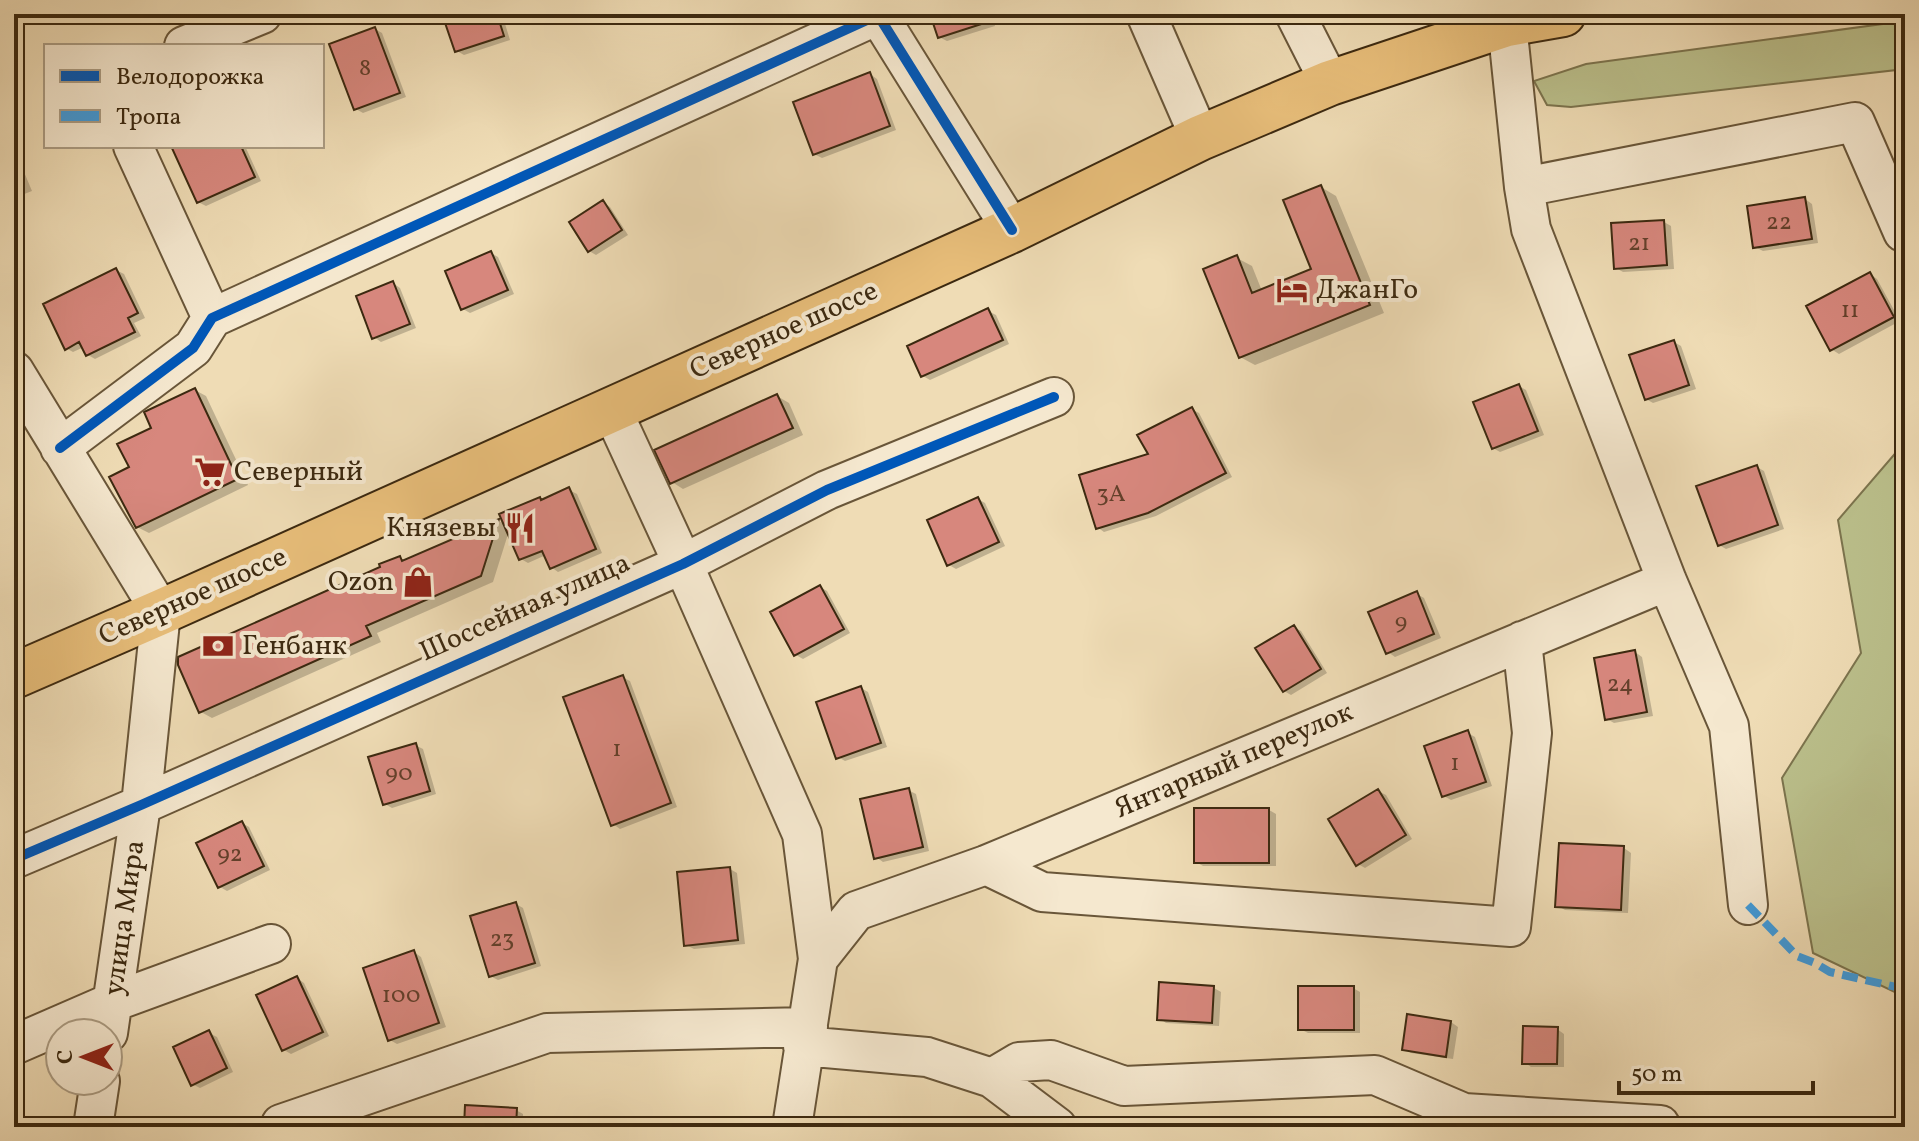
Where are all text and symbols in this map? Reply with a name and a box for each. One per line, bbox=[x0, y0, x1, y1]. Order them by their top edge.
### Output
legend bbox=[44, 44, 324, 148]
house number: 8 bbox=[359, 52, 371, 86]
text: Велодорожка bbox=[116, 61, 264, 95]
text: Тропа bbox=[116, 101, 182, 135]
house number: 22 bbox=[1766, 206, 1792, 240]
house number: 21 bbox=[1628, 227, 1650, 261]
place label: ДжанГо bbox=[1316, 271, 1418, 310]
street label: Северное шоссе bbox=[684, 272, 884, 390]
hotel icon: ДжанГо bbox=[1275, 273, 1309, 307]
house number: 11 bbox=[1841, 294, 1859, 328]
place label: Северный bbox=[234, 453, 363, 492]
supermarket icon: Северный bbox=[193, 455, 227, 489]
house number: 3А bbox=[1096, 478, 1126, 512]
place label: Князевы bbox=[386, 509, 496, 548]
restaurant icon: Князевы bbox=[503, 511, 537, 545]
street label: Северное шоссе bbox=[93, 538, 293, 656]
street label: Шоссейная улица bbox=[413, 544, 637, 672]
place label: Ozon bbox=[328, 563, 394, 602]
shop icon: Ozon bbox=[401, 565, 435, 599]
house number: 9 bbox=[1395, 606, 1407, 640]
place label: Генбанк bbox=[242, 627, 347, 666]
bank icon: Генбанк bbox=[201, 629, 235, 663]
house number: 24 bbox=[1607, 668, 1633, 702]
street label: Янтарный переулок bbox=[1109, 693, 1359, 829]
house number: 1 bbox=[612, 733, 622, 767]
house number: 1 bbox=[1450, 747, 1460, 781]
house number: 90 bbox=[385, 757, 413, 791]
street label: улица Мира bbox=[95, 838, 155, 998]
house number: 92 bbox=[217, 838, 243, 872]
house number: 23 bbox=[490, 923, 514, 957]
house number: 100 bbox=[382, 979, 420, 1013]
north arrow bbox=[44, 1017, 124, 1097]
scale bar bbox=[1619, 1045, 1813, 1095]
text: С bbox=[51, 1050, 82, 1064]
text: 50 m bbox=[1631, 1058, 1683, 1092]

